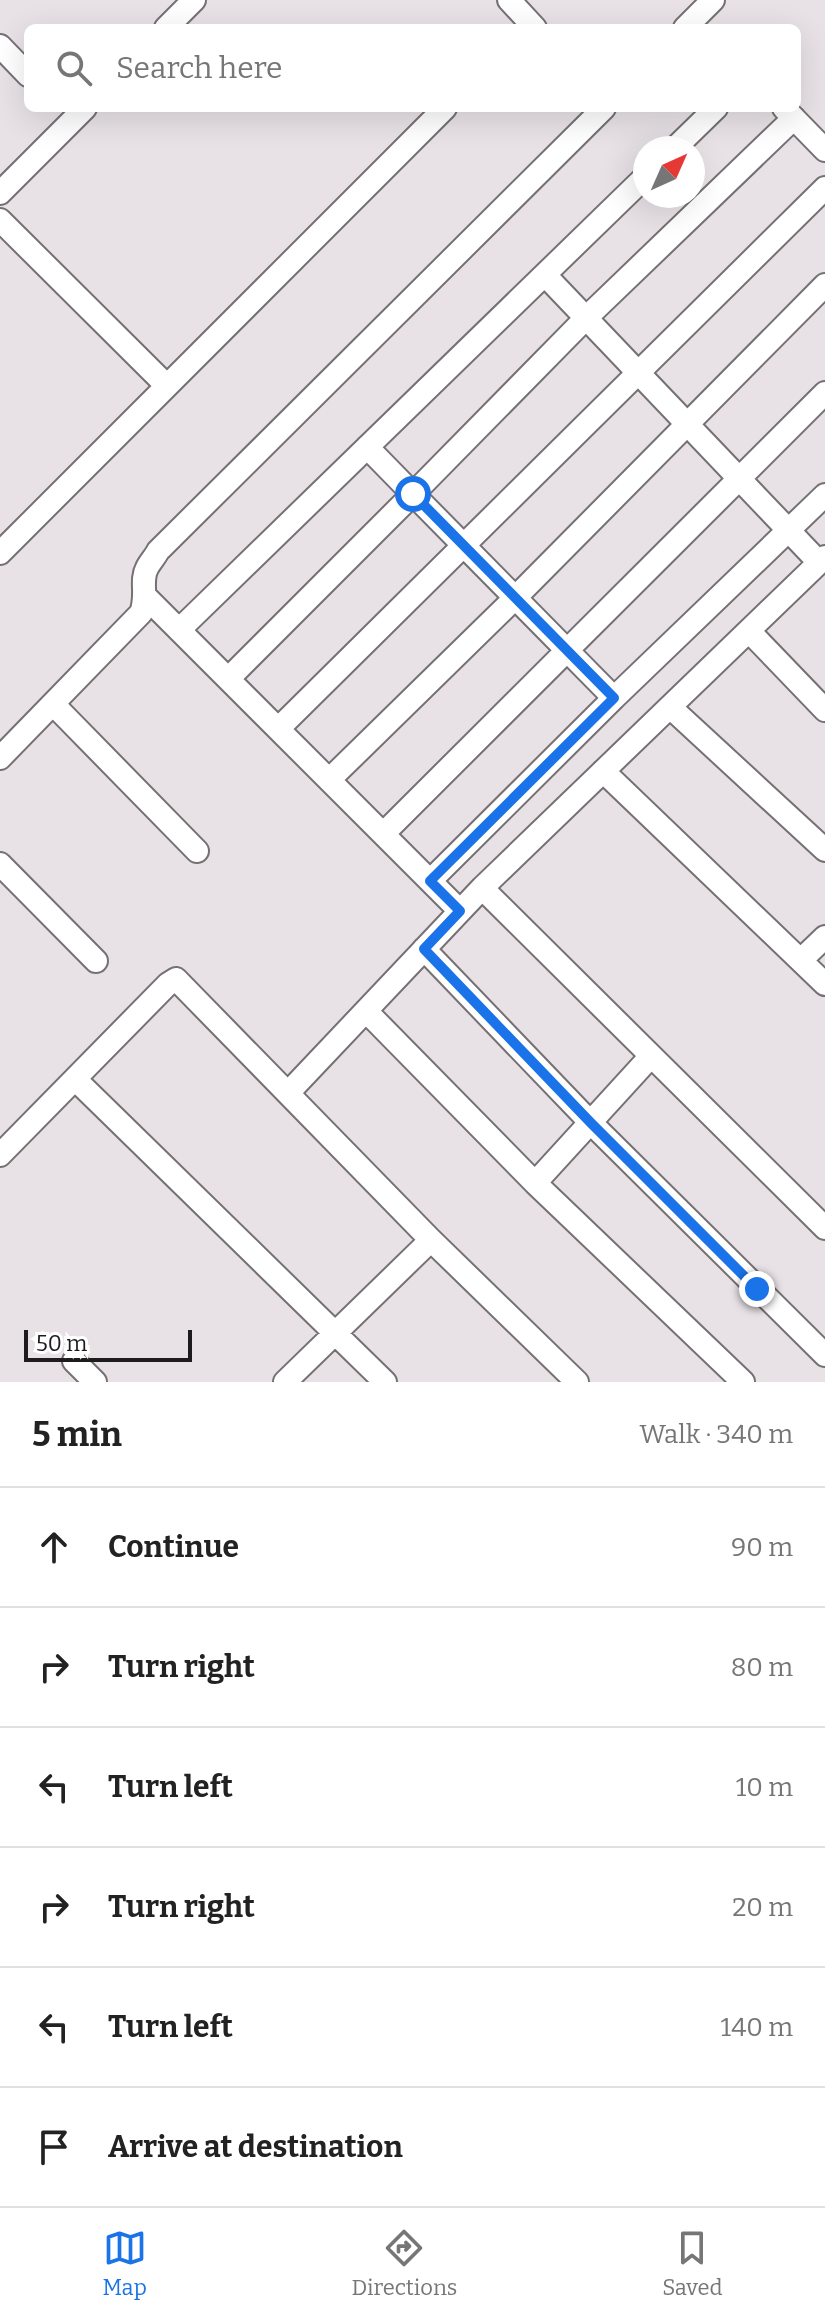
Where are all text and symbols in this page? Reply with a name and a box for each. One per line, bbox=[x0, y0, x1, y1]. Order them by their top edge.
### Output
search box bbox=[24, 24, 801, 112]
icon: search bbox=[52, 46, 96, 90]
text: Search here bbox=[116, 50, 283, 86]
north arrow bbox=[633, 136, 705, 208]
route start bbox=[395, 476, 431, 512]
route end bbox=[739, 1271, 775, 1307]
scale bar bbox=[24, 1326, 192, 1362]
text: 50 m bbox=[36, 1330, 87, 1357]
text: 5 min bbox=[32, 1414, 122, 1455]
text: Walk · 340 m bbox=[640, 1419, 793, 1450]
icon: ahead bbox=[32, 1525, 76, 1569]
text: Continue bbox=[108, 1529, 239, 1565]
text: 90 m bbox=[731, 1532, 793, 1563]
icon: right bbox=[32, 1645, 76, 1689]
text: Turn right bbox=[108, 1649, 255, 1685]
text: 80 m bbox=[731, 1652, 793, 1683]
icon: left bbox=[32, 1765, 76, 1809]
text: Turn left bbox=[108, 1769, 233, 1805]
text: 10 m bbox=[736, 1772, 793, 1803]
icon: right bbox=[32, 1885, 76, 1929]
text: Turn right bbox=[108, 1889, 255, 1925]
text: 20 m bbox=[732, 1892, 793, 1923]
icon: left bbox=[32, 2005, 76, 2049]
text: Turn left bbox=[108, 2009, 233, 2045]
text: 140 m bbox=[721, 2012, 793, 2043]
icon: arrive bbox=[32, 2125, 76, 2169]
text: Arrive at destination bbox=[108, 2129, 403, 2165]
tab: Map bbox=[102, 2226, 147, 2301]
tab: Directions bbox=[352, 2226, 457, 2301]
tab: Saved bbox=[662, 2226, 723, 2301]

